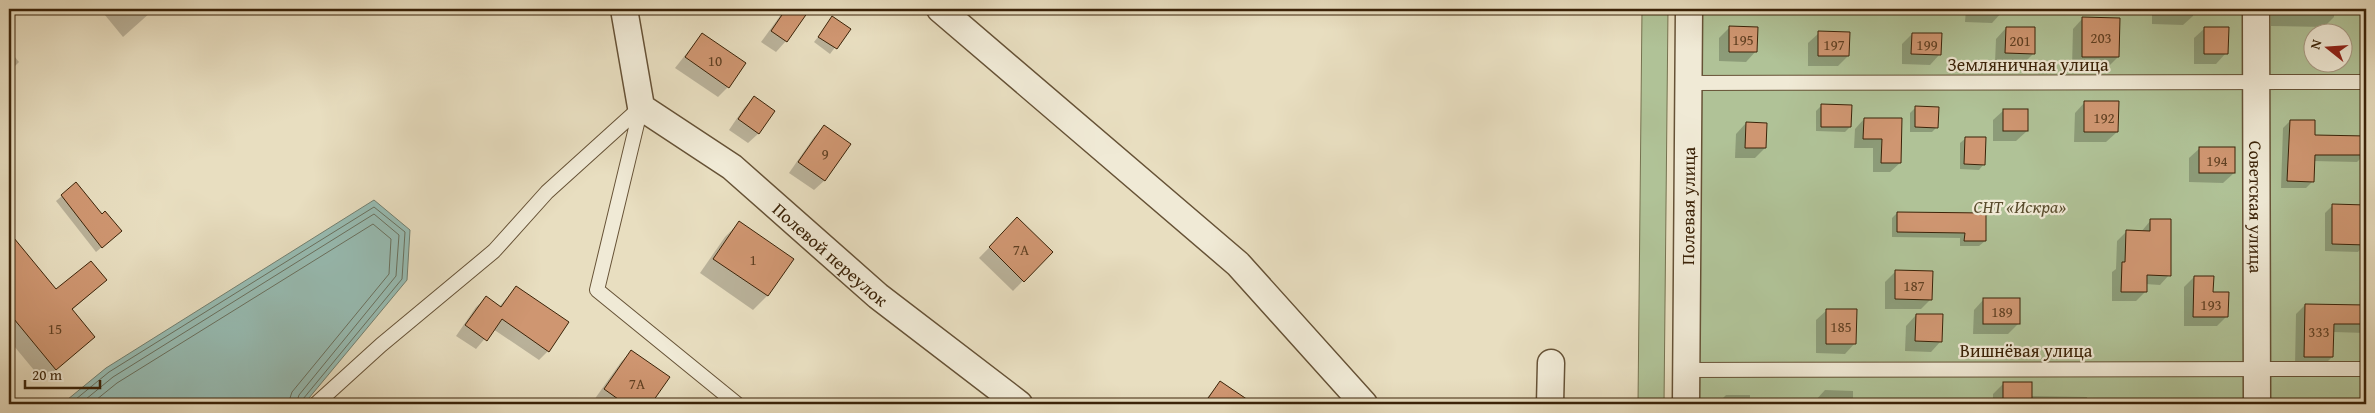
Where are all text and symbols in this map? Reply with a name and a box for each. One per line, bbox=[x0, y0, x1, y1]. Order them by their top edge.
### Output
north arrow bbox=[2302, 22, 2352, 72]
house number: 203 bbox=[2090, 27, 2112, 48]
house number: 195 bbox=[1732, 29, 1754, 50]
house number: 201 bbox=[2009, 30, 2031, 51]
house number: 197 bbox=[1823, 34, 1845, 55]
house number: 199 bbox=[1916, 34, 1938, 55]
text: N bbox=[2305, 36, 2327, 52]
house number: 10 bbox=[708, 50, 722, 71]
street label: Земляничная улица bbox=[1947, 51, 2109, 78]
house number: 192 bbox=[2093, 107, 2115, 128]
street label: Советская улица bbox=[2243, 141, 2270, 274]
house number: 9 bbox=[821, 143, 829, 164]
street label: Полевая улица bbox=[1674, 146, 1701, 265]
house number: 194 bbox=[2206, 150, 2228, 171]
park label: СНТ «Искра» bbox=[1974, 193, 2066, 220]
street label: Полевой переулок bbox=[767, 196, 894, 313]
house number: 7А bbox=[1013, 239, 1029, 260]
house number: 1 bbox=[749, 249, 757, 270]
house number: 187 bbox=[1903, 275, 1925, 296]
house number: 193 bbox=[2200, 294, 2222, 315]
house number: 189 bbox=[1991, 301, 2013, 322]
house number: 185 bbox=[1830, 316, 1852, 337]
house number: 15 bbox=[48, 318, 62, 339]
house number: 333 bbox=[2308, 321, 2330, 342]
street label: Вишнёвая улица bbox=[1960, 337, 2093, 364]
scale bar bbox=[25, 358, 100, 390]
text: 20 m bbox=[32, 364, 63, 385]
house number: 7А bbox=[629, 373, 645, 394]

